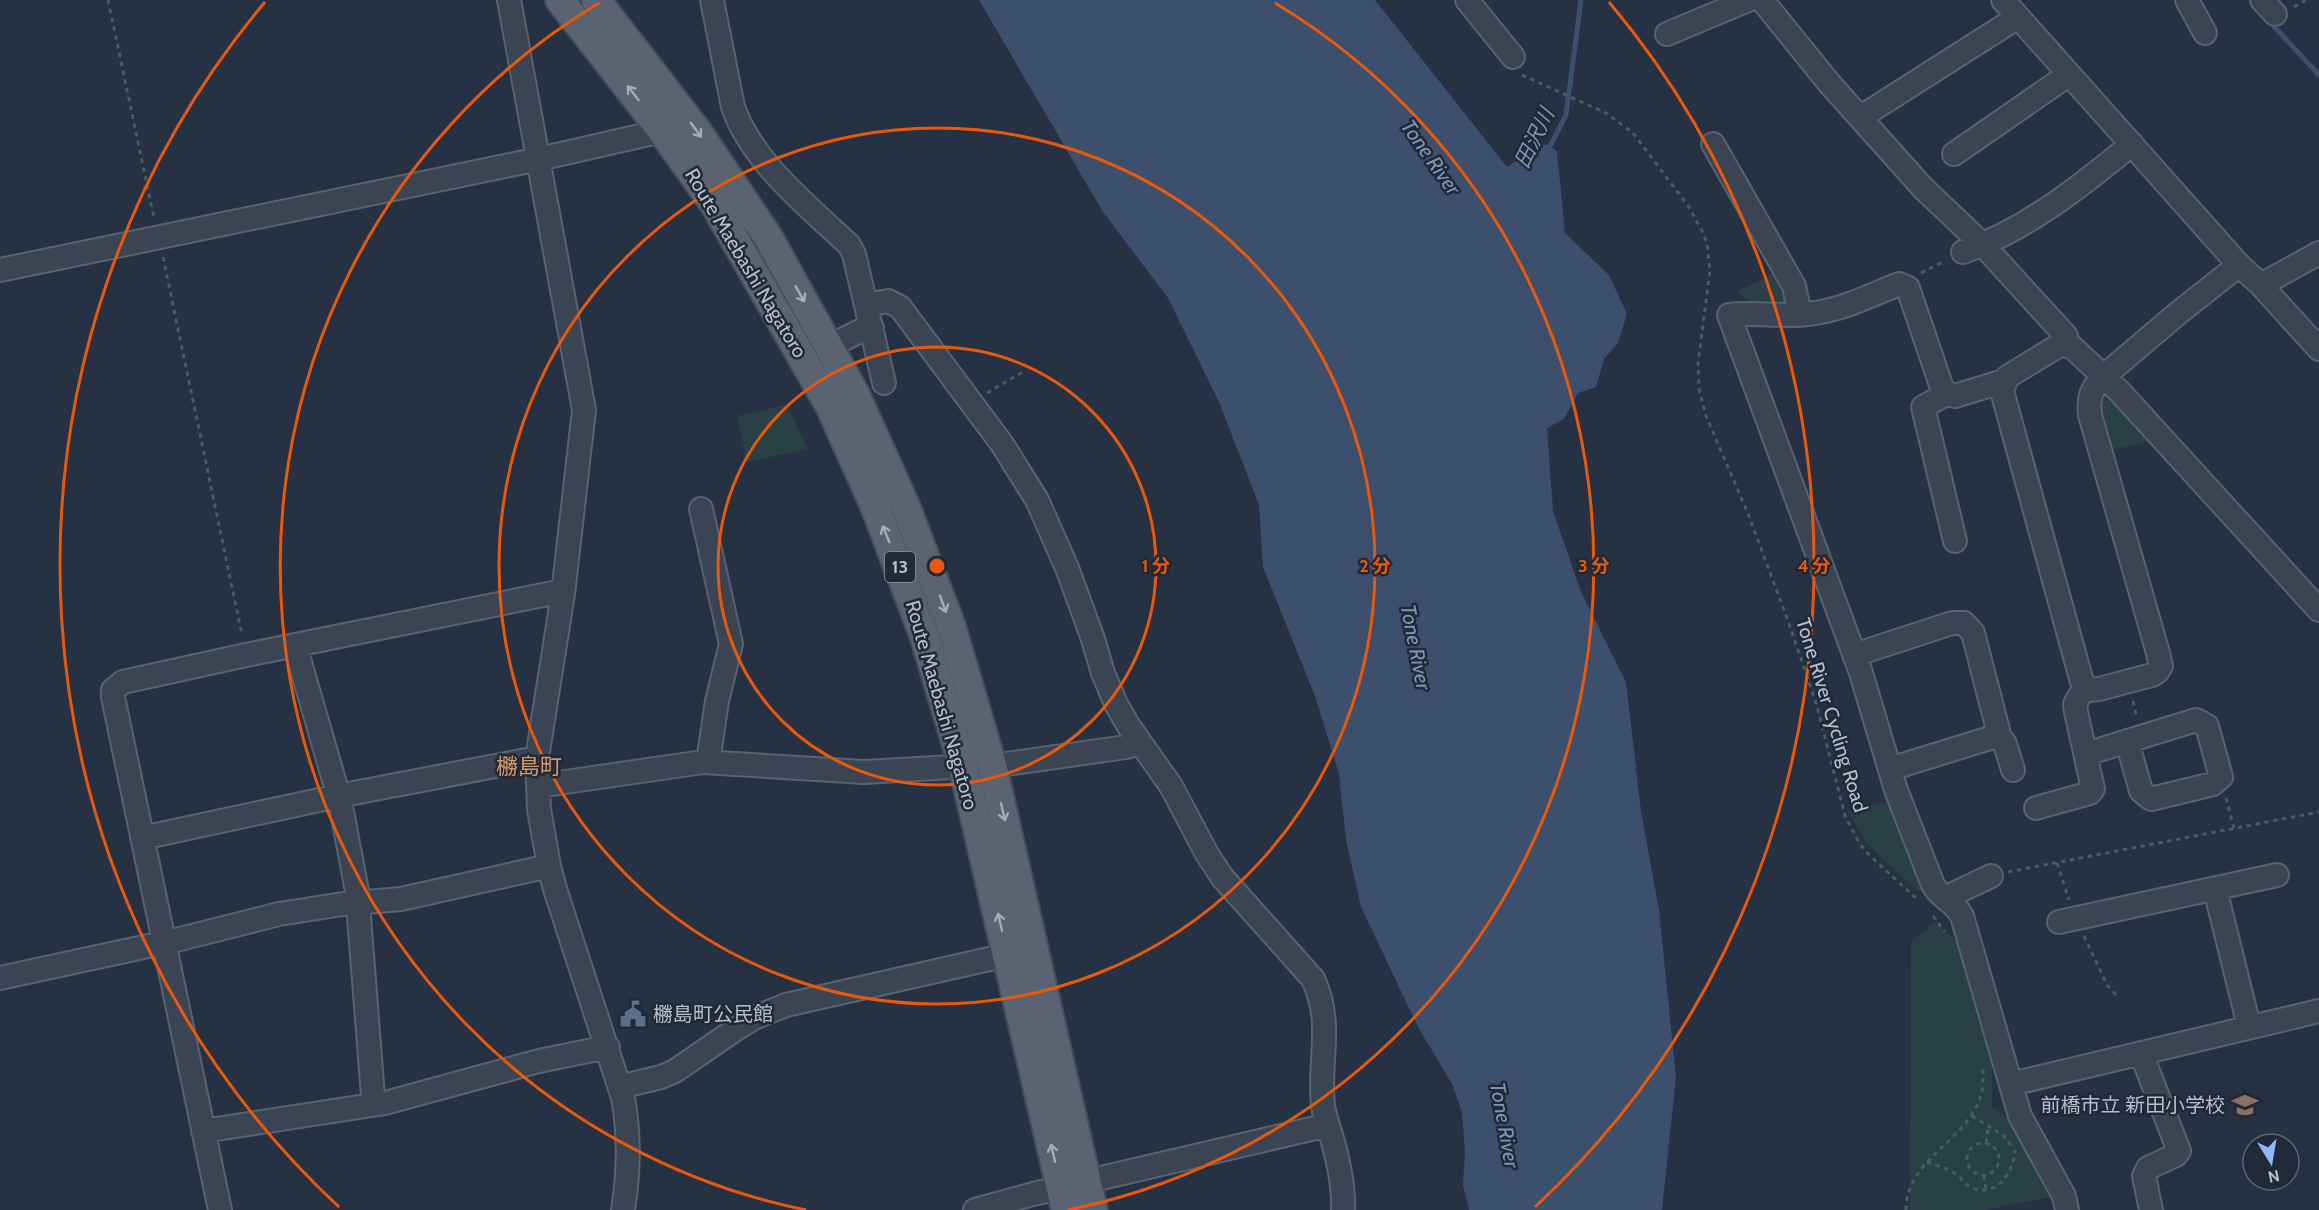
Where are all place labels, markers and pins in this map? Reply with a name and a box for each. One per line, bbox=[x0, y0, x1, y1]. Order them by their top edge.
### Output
centre of rings bbox=[927, 556, 947, 576]
public building icon: 橳島町公民館 bbox=[618, 999, 648, 1029]
place label: 橳島町公民館 bbox=[653, 1002, 773, 1026]
school or university icon: 前橋市立 新田小学校 bbox=[2230, 1090, 2260, 1120]
place label: 前橋市立 新田小学校 bbox=[2041, 1093, 2225, 1117]

